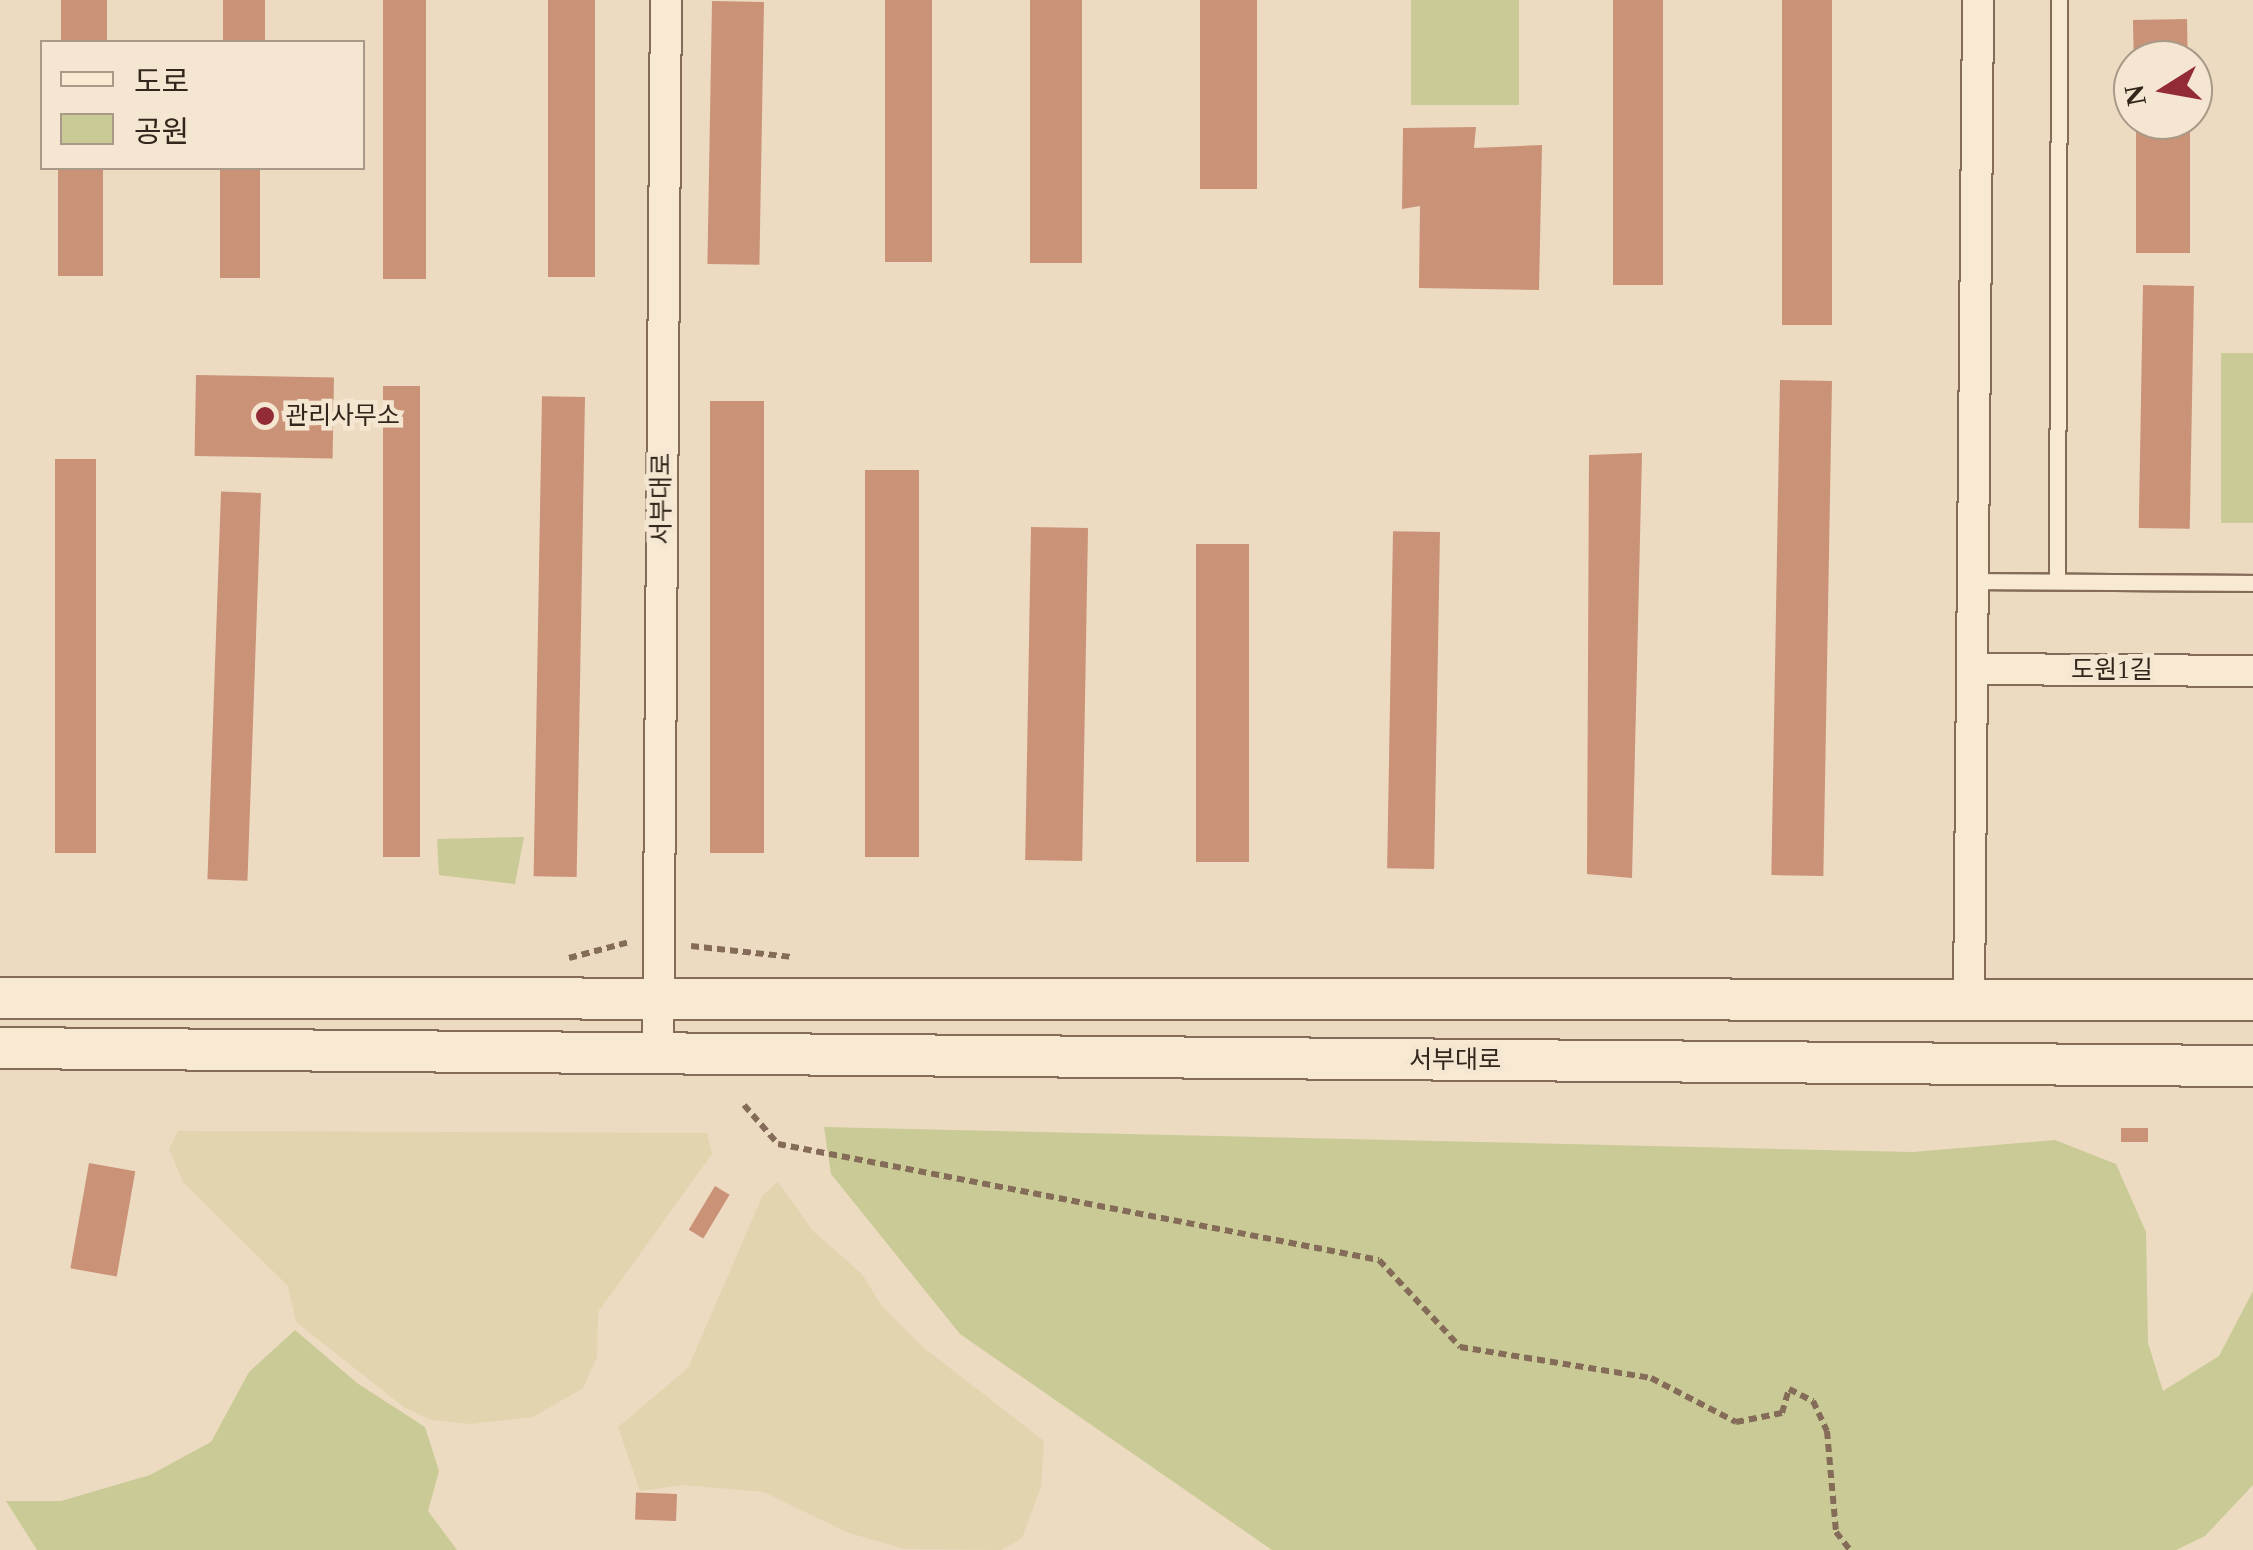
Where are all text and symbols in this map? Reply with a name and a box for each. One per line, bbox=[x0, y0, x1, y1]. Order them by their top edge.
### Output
legend bbox=[40, 40, 365, 170]
north arrow bbox=[2113, 40, 2213, 140]
text: 도로 bbox=[134, 65, 189, 98]
text: N bbox=[2118, 83, 2152, 108]
text: 공원 bbox=[134, 115, 189, 148]
place label: 관리사무소 bbox=[285, 401, 400, 431]
marker: 관리사무소 bbox=[254, 405, 276, 427]
street label: 서부대로 bbox=[647, 453, 677, 545]
street label: 도원1길 bbox=[2071, 655, 2153, 685]
street label: 서부대로 bbox=[1409, 1045, 1501, 1075]

